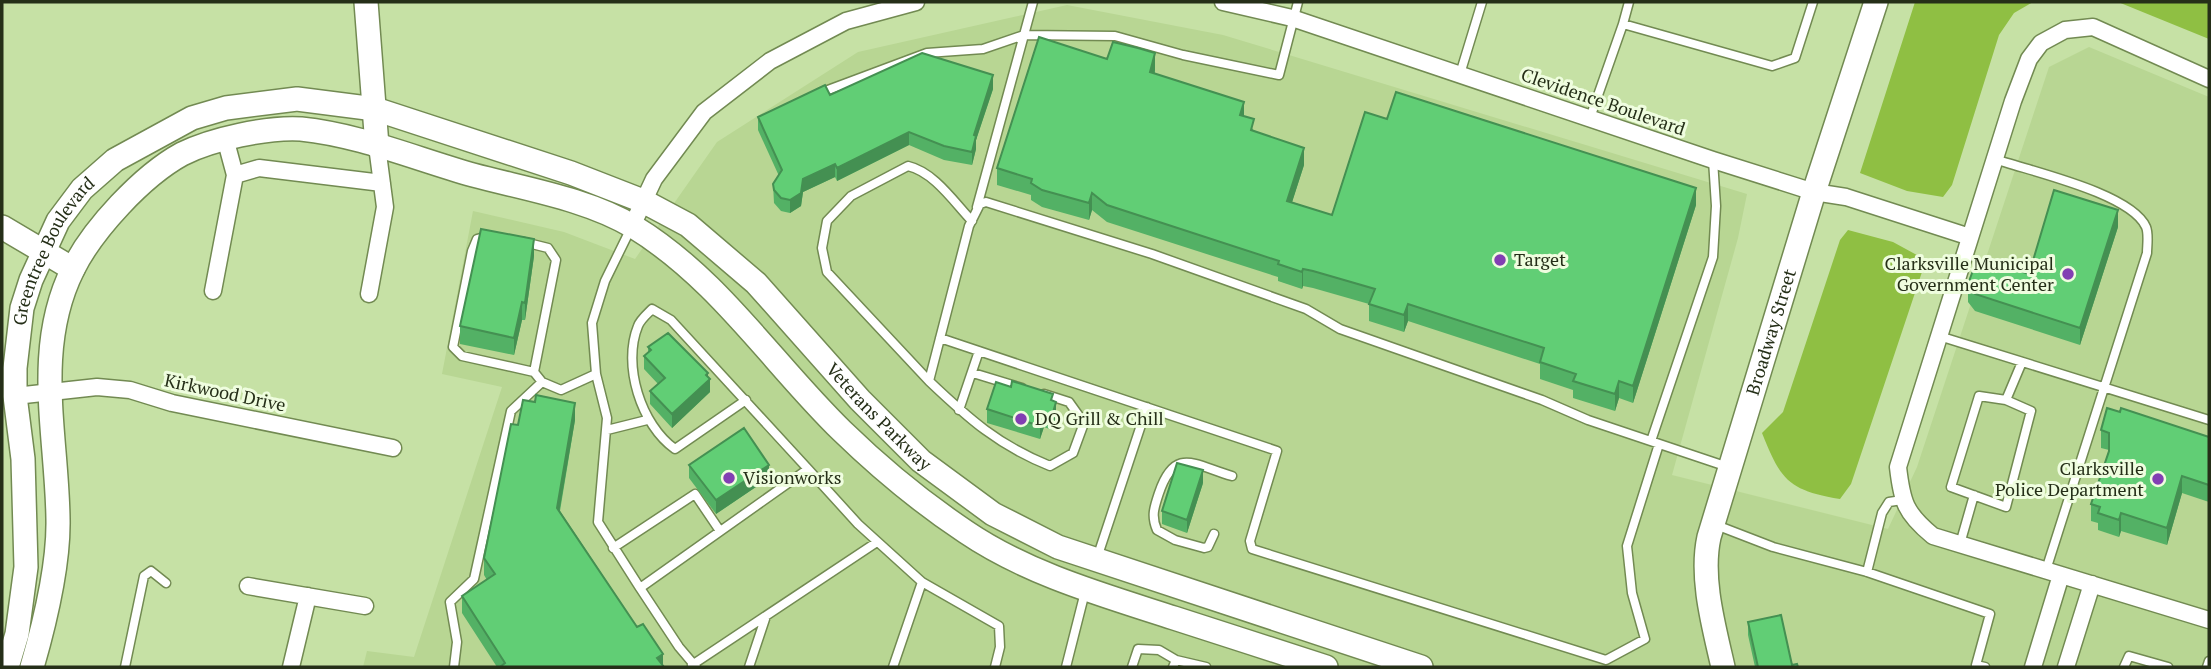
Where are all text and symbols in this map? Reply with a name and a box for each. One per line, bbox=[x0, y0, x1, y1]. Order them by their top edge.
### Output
street label: Clevidence Boulevard bbox=[1518, 62, 1689, 140]
street label: Greentree Boulevard bbox=[7, 171, 99, 327]
place label: Target bbox=[1514, 247, 1566, 271]
place label: Clarksville Municipal Government Center bbox=[1885, 251, 2054, 296]
marker: Target bbox=[1492, 252, 1508, 268]
street label: Broadway Street bbox=[1740, 265, 1801, 398]
marker: Clarksville Municipal Government Center bbox=[2060, 266, 2076, 282]
street label: Veterans Parkway bbox=[821, 357, 937, 476]
street label: Kirkwood Drive bbox=[162, 367, 288, 417]
place label: DQ Grill & Chill bbox=[1035, 406, 1164, 430]
marker: DQ Grill & Chill bbox=[1013, 411, 1029, 427]
place label: Clarksville Police Department bbox=[1995, 456, 2144, 501]
place label: Visionworks bbox=[743, 465, 841, 489]
marker: Visionworks bbox=[721, 470, 737, 486]
marker: Clarksville Police Department bbox=[2150, 471, 2166, 487]

